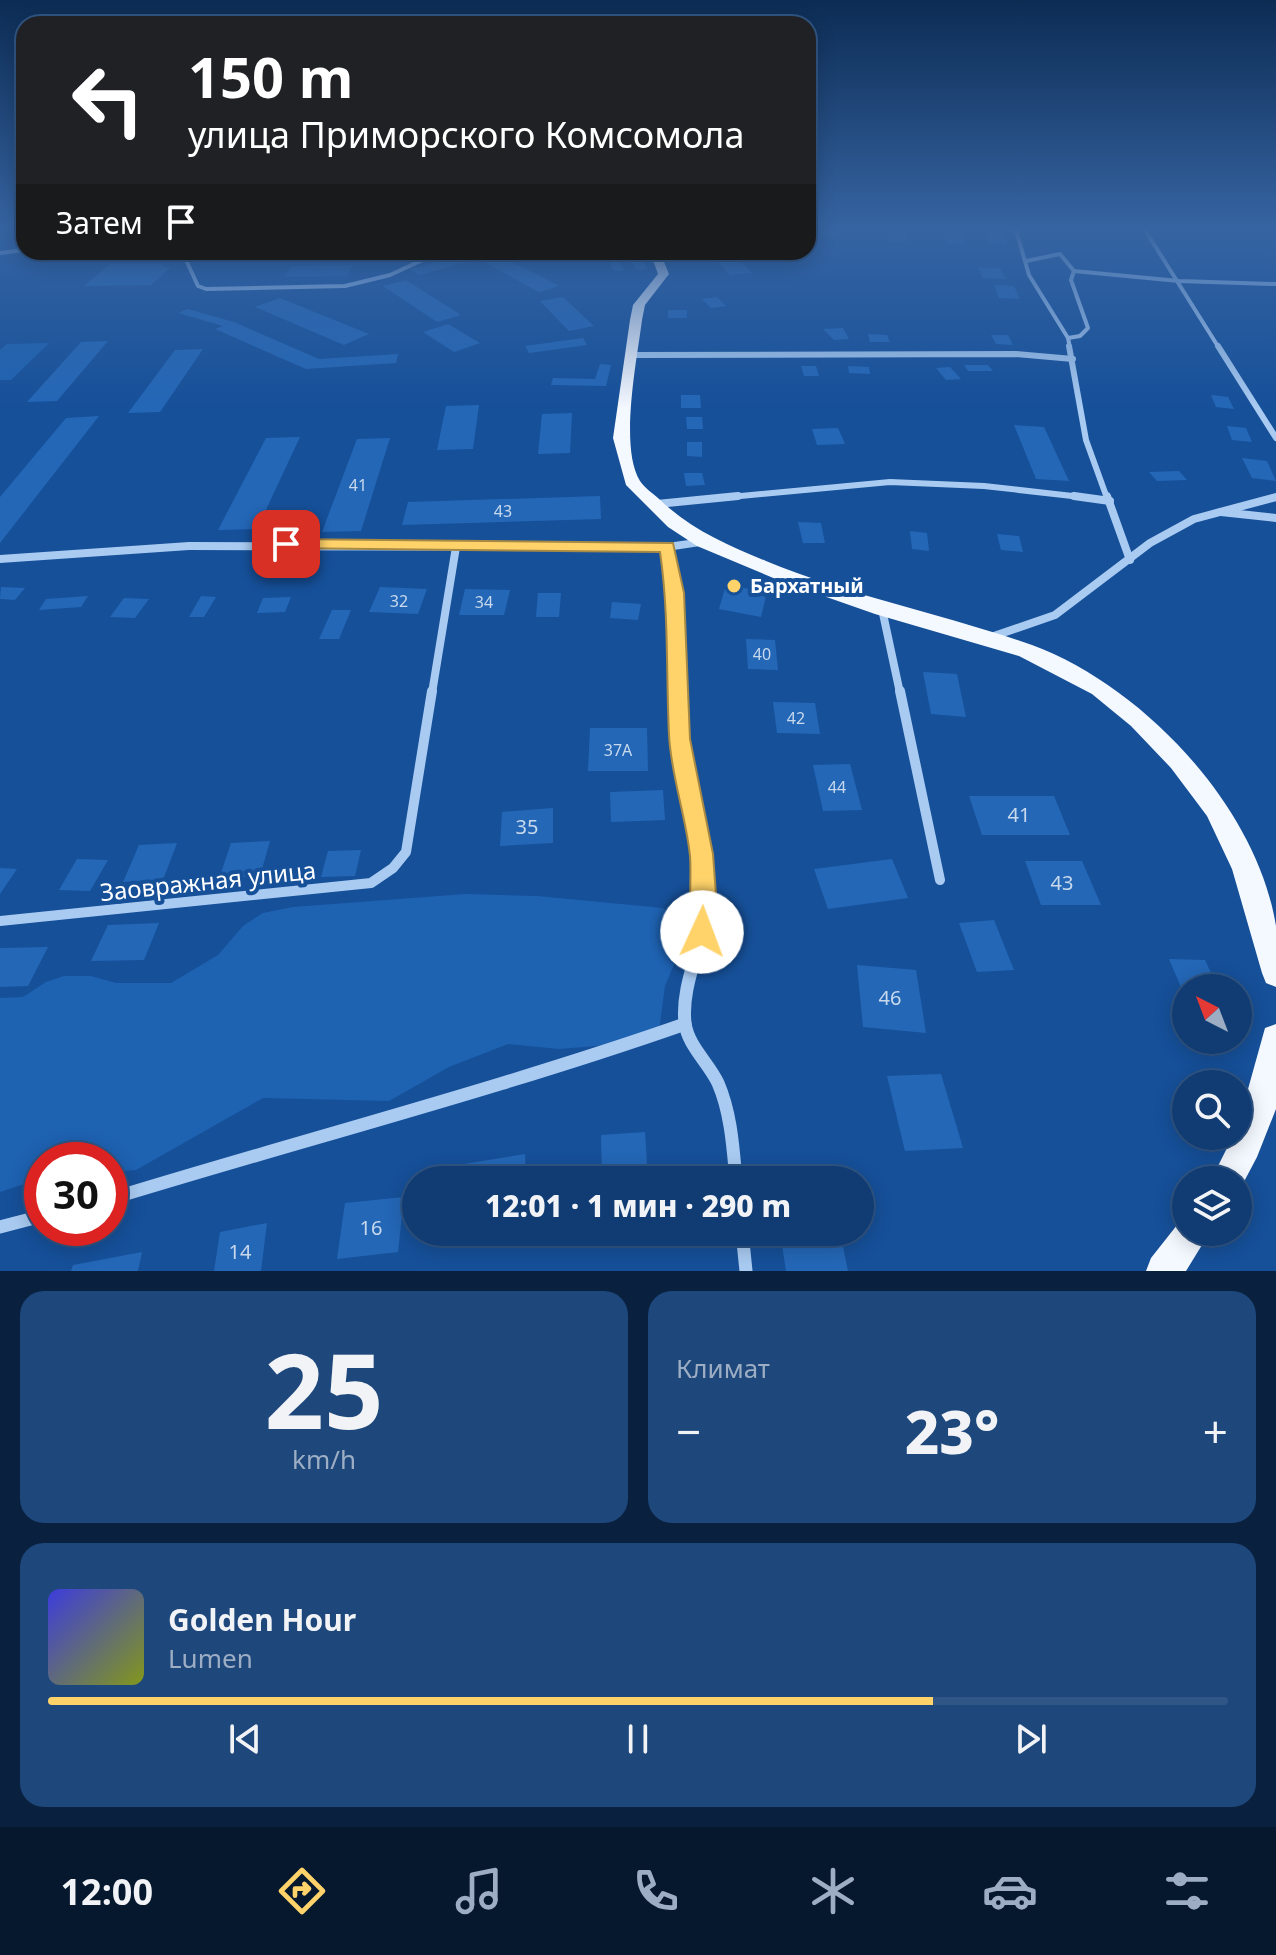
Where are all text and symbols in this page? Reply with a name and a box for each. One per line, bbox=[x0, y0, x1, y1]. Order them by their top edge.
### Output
text: 150 m bbox=[188, 38, 353, 114]
icon: left bbox=[56, 48, 160, 152]
text: улица Приморского Комсомола bbox=[188, 110, 744, 159]
icon: arrive bbox=[159, 200, 203, 244]
text: Затем bbox=[56, 202, 143, 243]
house number: 41 bbox=[349, 474, 367, 496]
house number: 43 bbox=[494, 500, 512, 522]
pin bbox=[252, 510, 320, 578]
icon: arrive bbox=[264, 522, 308, 566]
place label: Бархатный bbox=[750, 572, 864, 599]
marker: Бархатный bbox=[725, 577, 743, 595]
house number: 32 bbox=[390, 590, 408, 612]
house number: 34 bbox=[475, 591, 493, 613]
house number: 40 bbox=[753, 643, 771, 665]
house number: 42 bbox=[787, 707, 805, 729]
house number: 37А bbox=[604, 739, 633, 761]
house number: 44 bbox=[828, 776, 846, 798]
house number: 41 bbox=[1008, 801, 1030, 828]
house number: 35 bbox=[516, 813, 538, 840]
street label: Заовражная улица bbox=[98, 853, 317, 908]
house number: 43 bbox=[1051, 869, 1073, 896]
position arrow bbox=[660, 890, 744, 974]
north arrow bbox=[1172, 974, 1252, 1054]
map controls bbox=[1172, 974, 1252, 1246]
house number: 46 bbox=[879, 984, 901, 1011]
button: search bbox=[1172, 1070, 1252, 1150]
speed limit sign: 30 bbox=[24, 1142, 128, 1246]
button: layers bbox=[1172, 1166, 1252, 1246]
text: 12:01 · 1 мин · 290 m bbox=[485, 1185, 791, 1226]
house number: 16 bbox=[360, 1214, 382, 1241]
house number: 14 bbox=[229, 1238, 252, 1265]
text: 25 bbox=[265, 1318, 383, 1459]
text: Климат bbox=[676, 1350, 770, 1386]
text: 23° bbox=[905, 1390, 999, 1472]
text: − bbox=[676, 1401, 701, 1461]
text: + bbox=[1203, 1401, 1228, 1461]
text: km/h bbox=[292, 1441, 356, 1477]
text: Golden Hour bbox=[168, 1599, 356, 1640]
text: Lumen bbox=[168, 1640, 253, 1676]
icon: previous bbox=[223, 1717, 267, 1761]
icon: pause bbox=[616, 1717, 660, 1761]
icon: next bbox=[1009, 1717, 1053, 1761]
icon: directions bbox=[274, 1863, 330, 1919]
icon: music bbox=[451, 1863, 507, 1919]
icon: phone bbox=[628, 1863, 684, 1919]
icon: climate bbox=[805, 1863, 861, 1919]
icon: car bbox=[982, 1863, 1038, 1919]
icon: filters bbox=[1159, 1863, 1215, 1919]
text: 12:00 bbox=[61, 1867, 153, 1916]

